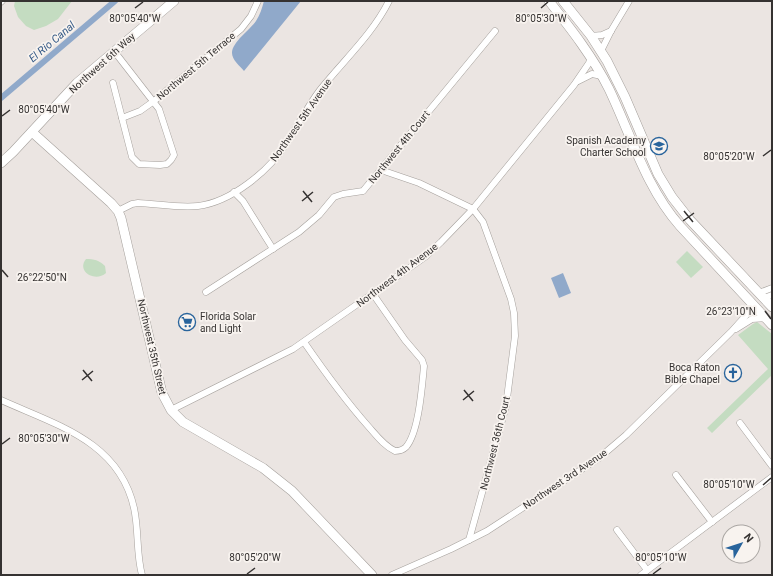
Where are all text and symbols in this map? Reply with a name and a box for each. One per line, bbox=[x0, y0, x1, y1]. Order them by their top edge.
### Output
text: 80°05'40"W bbox=[109, 13, 161, 24]
text: 80°05'30"W bbox=[515, 13, 567, 24]
water label: El Rio Canal bbox=[26, 19, 78, 65]
street label: Northwest 6th Way bbox=[67, 30, 137, 95]
street label: Northwest 5th Terrace bbox=[155, 30, 237, 102]
street label: Northwest 5th Avenue bbox=[268, 76, 334, 164]
text: 80°05'40"W bbox=[18, 104, 70, 115]
street label: Northwest 4th Court bbox=[366, 108, 432, 186]
place label: Spanish Academy Charter School bbox=[566, 135, 646, 158]
school or university icon: Spanish Academy Charter School bbox=[649, 136, 669, 156]
text: 80°05'20"W bbox=[703, 151, 755, 162]
street label: Northwest 4th Avenue bbox=[354, 241, 440, 309]
text: 26°22'50"N bbox=[17, 272, 67, 283]
street label: Northwest 35th Street bbox=[136, 298, 168, 396]
text: 26°23'10"N bbox=[706, 306, 756, 317]
place label: Florida Solar and Light bbox=[200, 311, 257, 334]
supermarket icon: Florida Solar and Light bbox=[177, 312, 197, 332]
place label: Boca Raton Bible Chapel bbox=[665, 362, 720, 385]
church icon: Boca Raton Bible Chapel bbox=[723, 363, 743, 383]
street label: Northwest 36th Court bbox=[478, 395, 512, 491]
text: 80°05'30"W bbox=[18, 433, 70, 444]
street label: Northwest 3rd Avenue bbox=[521, 447, 609, 511]
text: 80°05'10"W bbox=[703, 479, 755, 490]
north arrow bbox=[721, 524, 761, 564]
text: N bbox=[741, 531, 756, 545]
text: 80°05'20"W bbox=[229, 552, 281, 563]
text: 80°05'10"W bbox=[635, 552, 687, 563]

